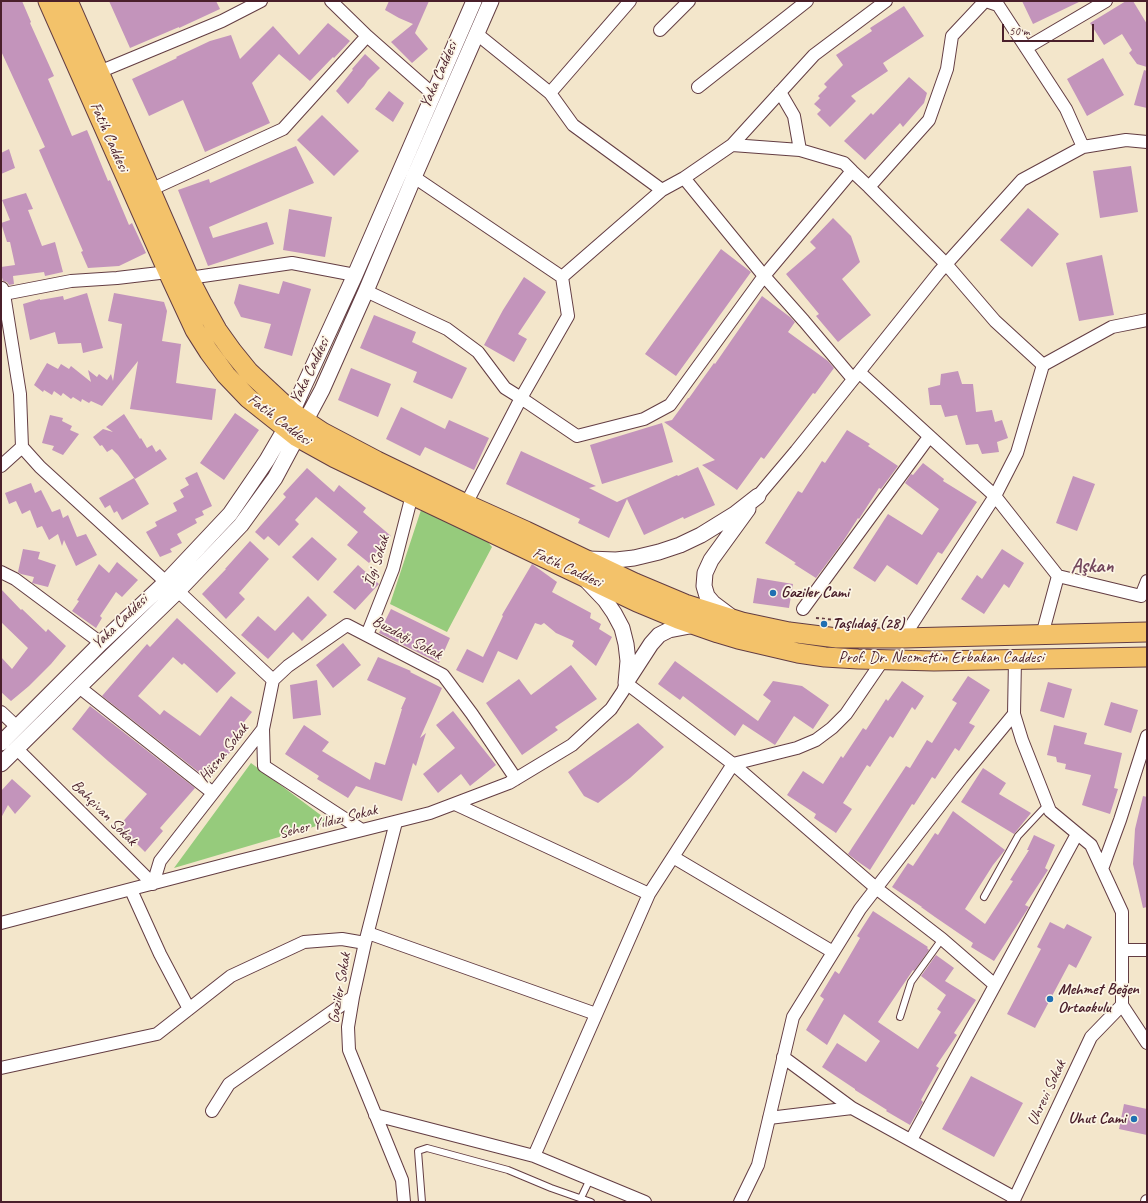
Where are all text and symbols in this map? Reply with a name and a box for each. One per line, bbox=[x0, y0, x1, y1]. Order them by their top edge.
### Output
scale bar bbox=[1004, 16, 1096, 42]
text: 50 m bbox=[1009, 23, 1029, 39]
street label: Yaka Caddesi bbox=[416, 39, 462, 111]
street label: Fatih Caddesi bbox=[85, 99, 133, 175]
street label: Yaka Caddesi bbox=[286, 335, 334, 407]
street label: Fatih Caddesi bbox=[244, 390, 314, 450]
street label: İlgi Sokak bbox=[360, 533, 394, 589]
street label: Fatih Caddesi bbox=[529, 544, 605, 592]
district label: Aşkan bbox=[1071, 555, 1113, 579]
place label: Gaziler Cami bbox=[781, 583, 849, 603]
marker: Gaziler Cami bbox=[768, 588, 778, 598]
street label: Yaka Caddesi bbox=[88, 590, 152, 654]
street label: Buzdağı Sokak bbox=[369, 612, 445, 664]
place label: Taşlıdağ (28) bbox=[832, 614, 904, 634]
marker: Taşlıdağ (28) bbox=[819, 619, 829, 629]
street label: Prof. Dr. Necmettin Erbakan Caddesi bbox=[838, 648, 1044, 668]
street label: Hüsna Sokak bbox=[195, 720, 253, 786]
street label: Bahçivan Sokak bbox=[67, 776, 141, 850]
street label: Seher Yıldızı Sokak bbox=[277, 800, 379, 844]
street label: Gaziler Sokak bbox=[324, 951, 356, 1025]
place label: Mehmet Beğen Ortaokulu bbox=[1058, 980, 1139, 1018]
marker: Mehmet Beğen Ortaokulu bbox=[1045, 994, 1055, 1004]
street label: Uhrevi Sokak bbox=[1023, 1057, 1071, 1129]
place label: Uhut Cami bbox=[1068, 1109, 1126, 1129]
marker: Uhut Cami bbox=[1129, 1114, 1139, 1124]

